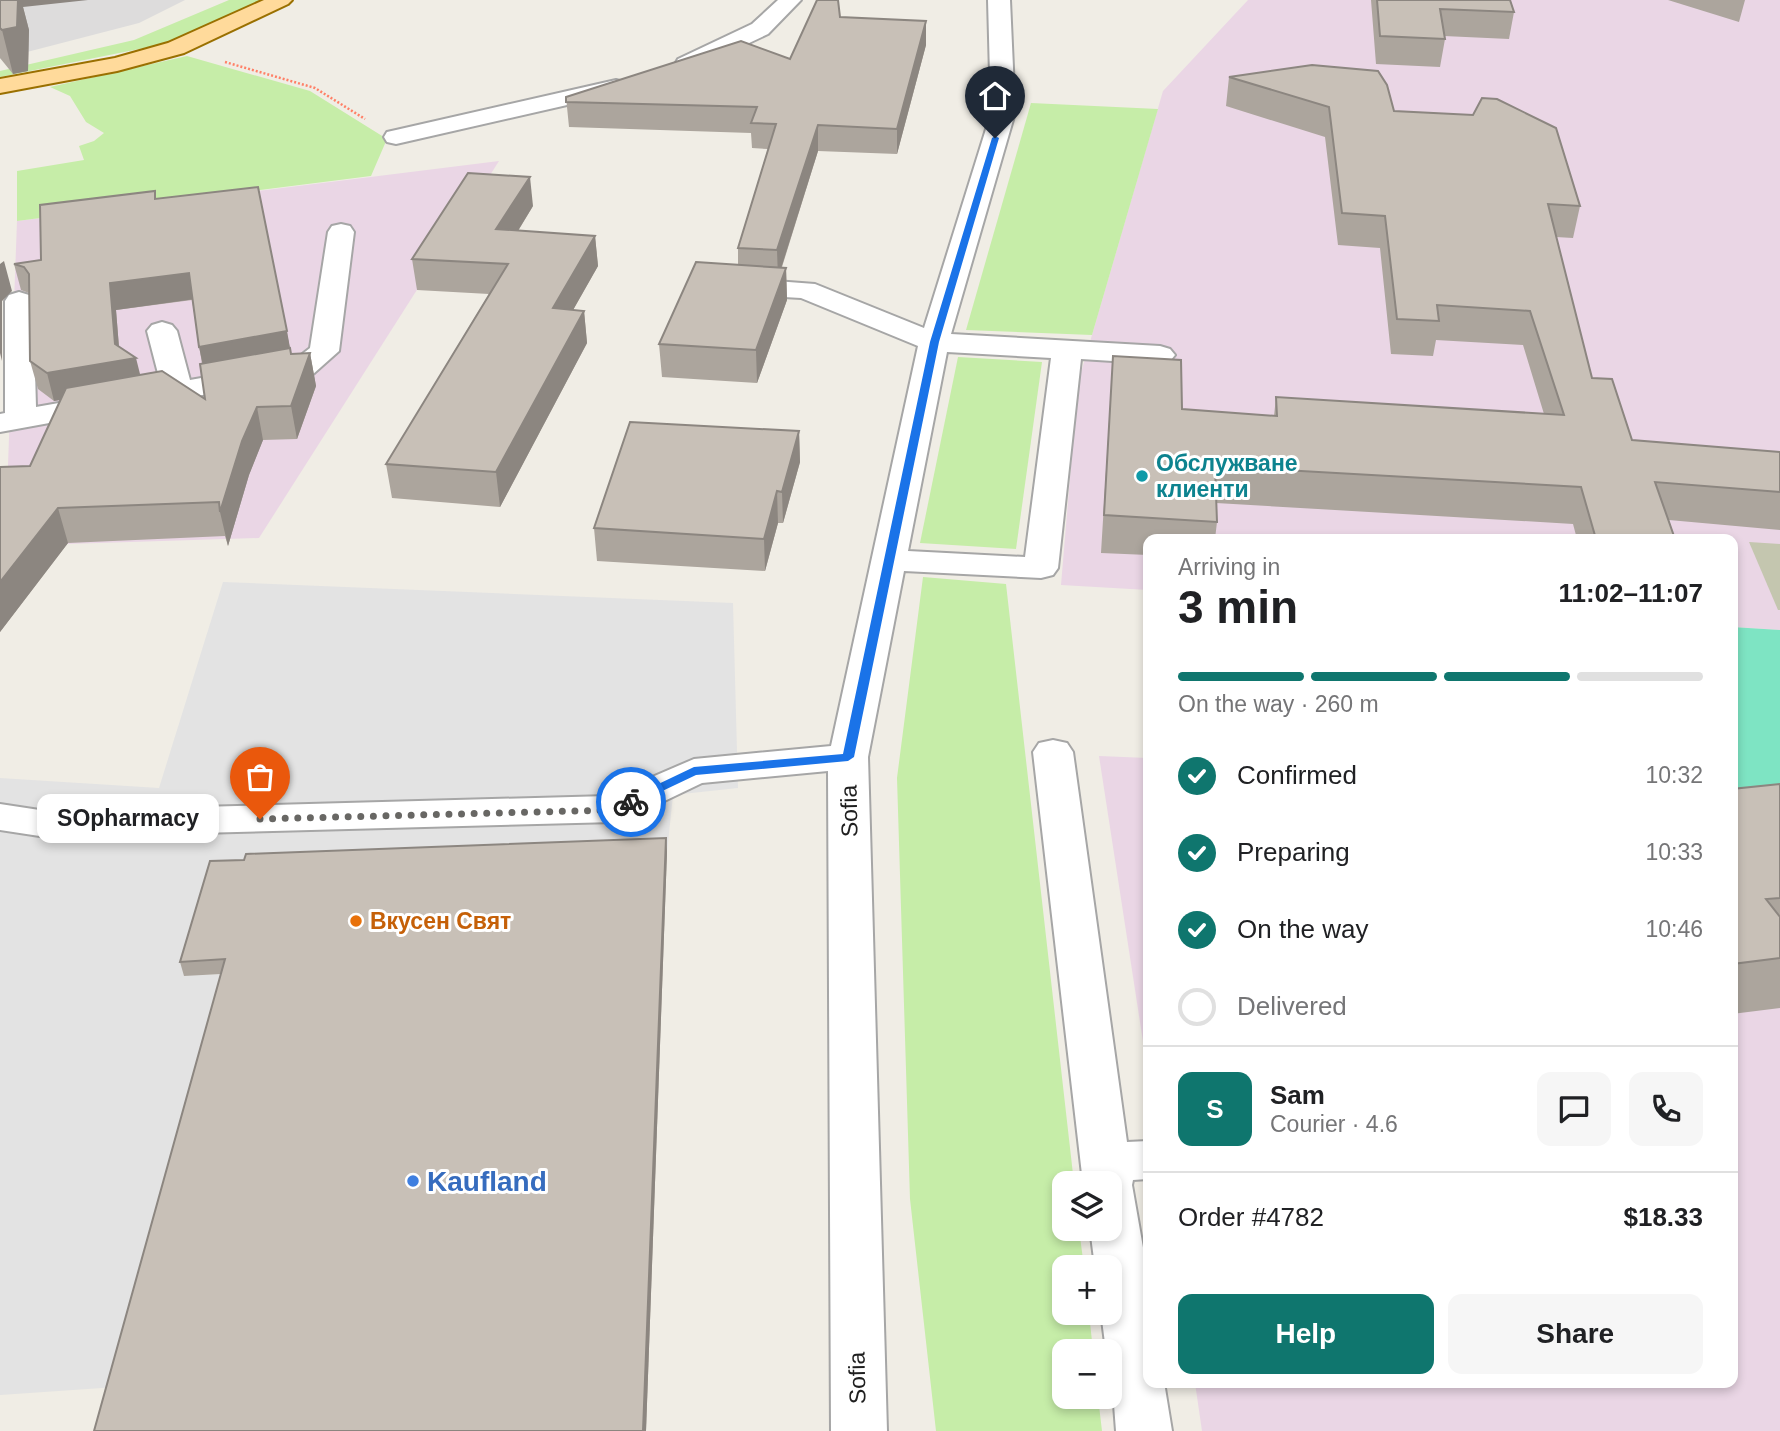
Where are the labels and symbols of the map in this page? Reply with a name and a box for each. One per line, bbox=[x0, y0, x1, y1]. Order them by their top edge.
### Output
pin bbox=[965, 66, 1025, 138]
place label: Обслужване клиенти bbox=[1156, 450, 1298, 502]
marker: Обслужване клиенти bbox=[1134, 468, 1150, 484]
pin bbox=[230, 747, 290, 819]
courier bbox=[596, 767, 666, 837]
street label: Sofia bbox=[836, 784, 862, 837]
callout: SOpharmacy bbox=[36, 794, 218, 844]
place label: Вкусен Свят bbox=[370, 908, 511, 934]
marker: Вкусен Свят bbox=[348, 913, 364, 929]
place label: Kaufland bbox=[427, 1166, 547, 1197]
marker: Kaufland bbox=[405, 1173, 421, 1189]
street label: Sofia bbox=[844, 1351, 870, 1404]

